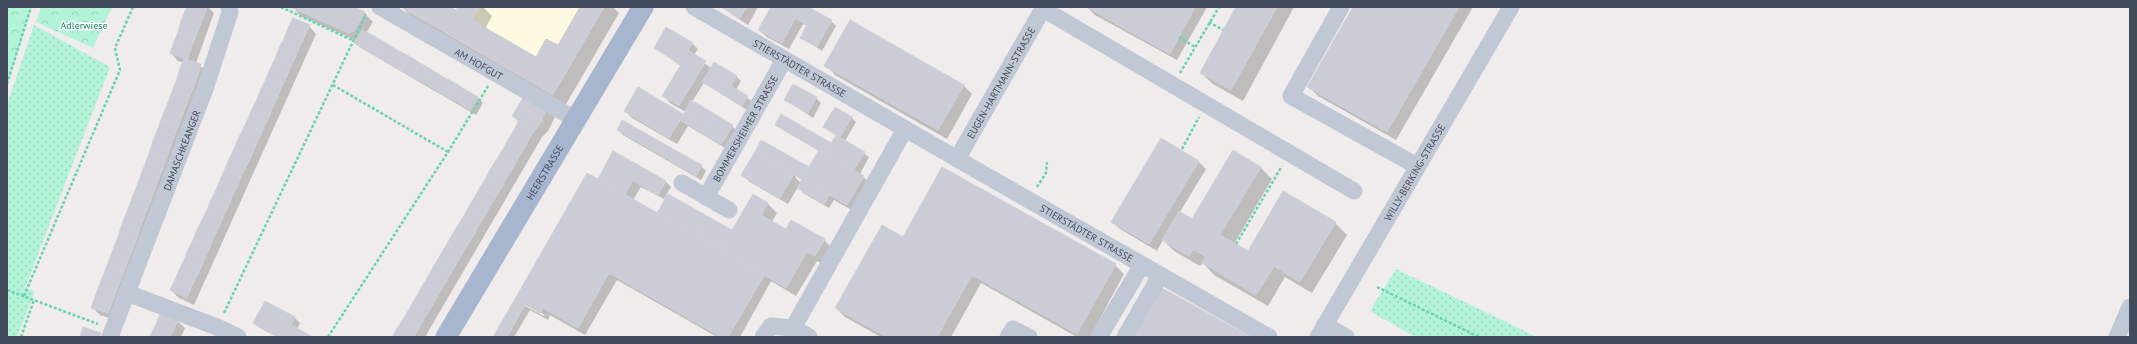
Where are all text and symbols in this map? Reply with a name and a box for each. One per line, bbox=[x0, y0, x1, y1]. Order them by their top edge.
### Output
park label: Adlerwiese bbox=[60, 19, 108, 32]
street label: EUGEN-HARTMANN-STRASSE bbox=[964, 24, 1038, 141]
street label: STIERSTÄDTER STRASSE bbox=[751, 36, 848, 100]
street label: AM HOFGUT bbox=[452, 45, 506, 83]
street label: BOMMERSHEIMER STRASSE bbox=[710, 73, 781, 184]
street label: DAMASCHKEANGER bbox=[160, 108, 203, 192]
street label: WILLY-BERKING-STRASSE bbox=[1381, 121, 1448, 223]
street label: HEERSTRASSE bbox=[523, 142, 566, 202]
street label: STIERSTÄDTER STRASSE bbox=[1038, 201, 1136, 265]

